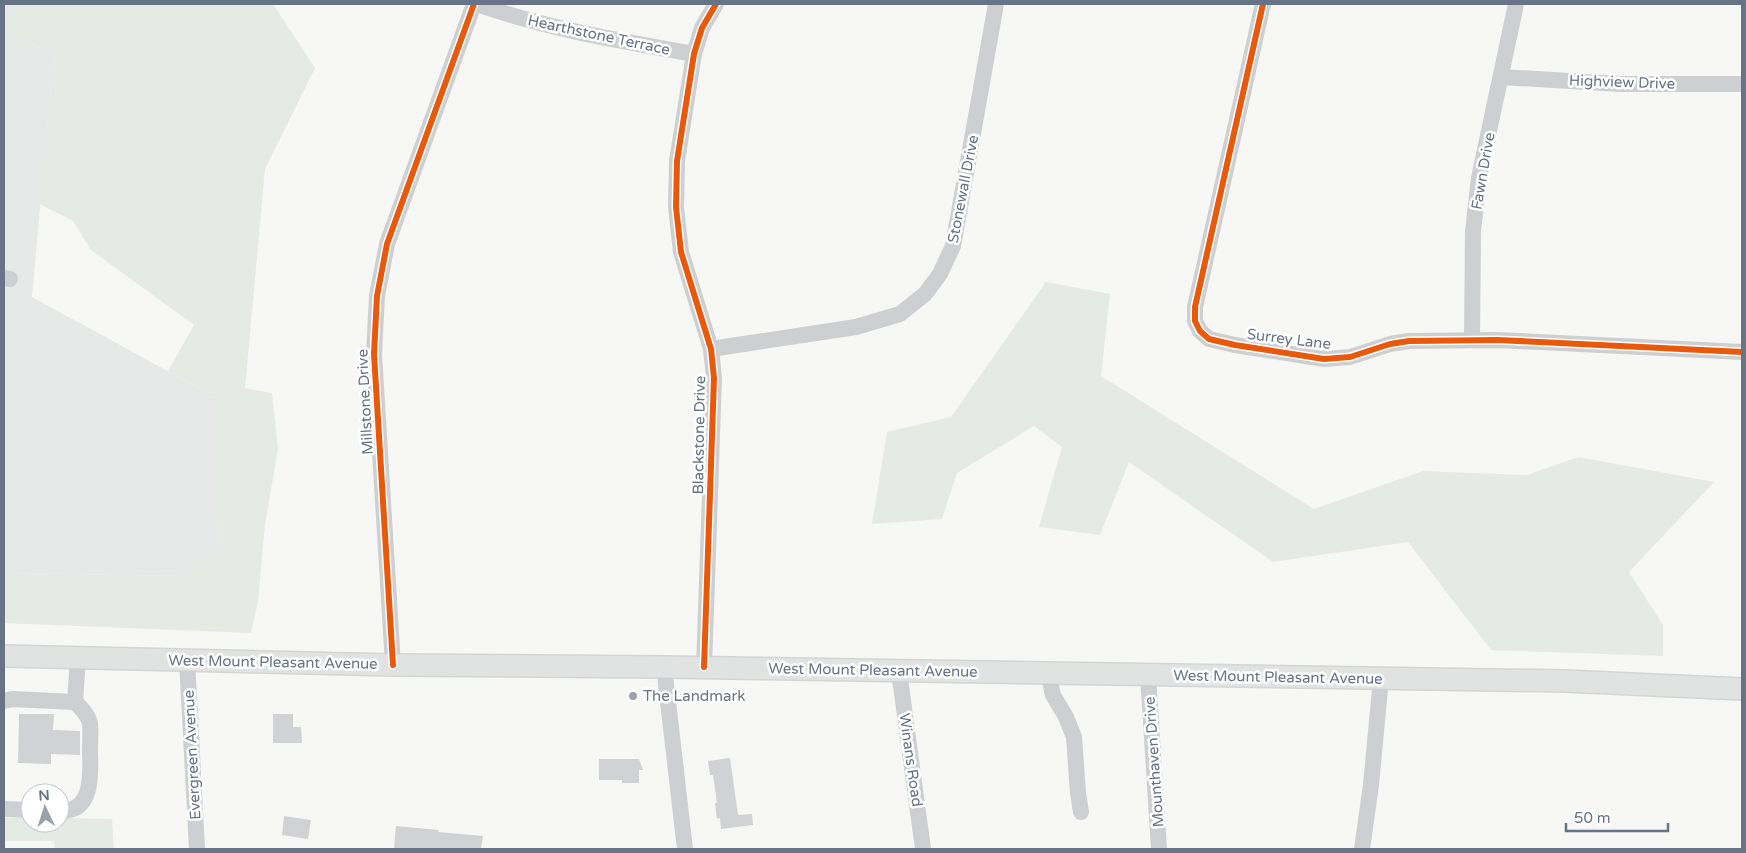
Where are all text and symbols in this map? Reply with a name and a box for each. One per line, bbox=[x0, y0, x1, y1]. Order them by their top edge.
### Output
street label: Hearthstone Terrace bbox=[526, 11, 672, 59]
street label: Highview Drive bbox=[1569, 71, 1675, 93]
street label: Fawn Drive bbox=[1467, 131, 1499, 211]
street label: Stonewall Drive bbox=[944, 133, 982, 245]
street label: Surrey Lane bbox=[1246, 325, 1332, 353]
street label: Millstone Drive bbox=[353, 349, 377, 455]
street label: Blackstone Drive bbox=[689, 375, 709, 495]
street label: West Mount Pleasant Avenue bbox=[168, 651, 378, 673]
street label: West Mount Pleasant Avenue bbox=[768, 659, 978, 681]
street label: West Mount Pleasant Avenue bbox=[1173, 666, 1383, 688]
place label: The Landmark bbox=[643, 687, 745, 705]
street label: Evergreen Avenue bbox=[180, 690, 204, 820]
marker: The Landmark bbox=[627, 690, 639, 702]
street label: Mounthaven Drive bbox=[1140, 696, 1168, 828]
street label: Winans Road bbox=[896, 712, 926, 808]
north arrow bbox=[20, 783, 70, 833]
text: N bbox=[38, 787, 50, 804]
scale bar bbox=[1566, 800, 1668, 832]
text: 50 m bbox=[1574, 809, 1611, 827]

